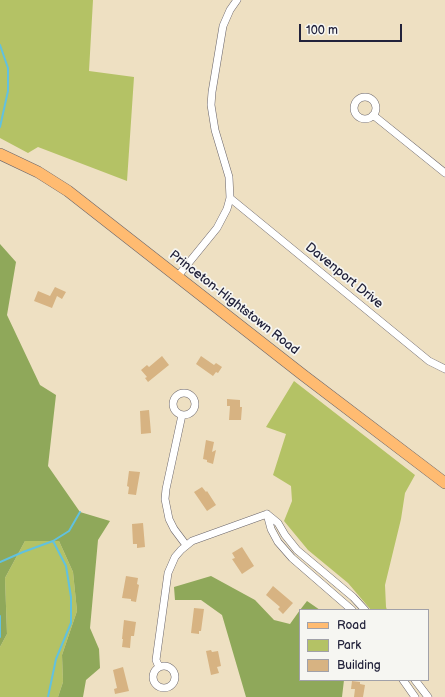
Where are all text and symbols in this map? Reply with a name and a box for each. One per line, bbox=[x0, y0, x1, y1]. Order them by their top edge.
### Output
scale bar bbox=[301, 16, 404, 42]
text: 100 m bbox=[306, 23, 338, 38]
street label: Davenport Drive bbox=[302, 240, 386, 312]
street label: Princeton-Hightstown Road bbox=[166, 247, 302, 359]
legend bbox=[299, 609, 429, 681]
text: Road bbox=[337, 618, 366, 633]
text: Park bbox=[337, 638, 361, 653]
text: Building bbox=[337, 658, 381, 673]

